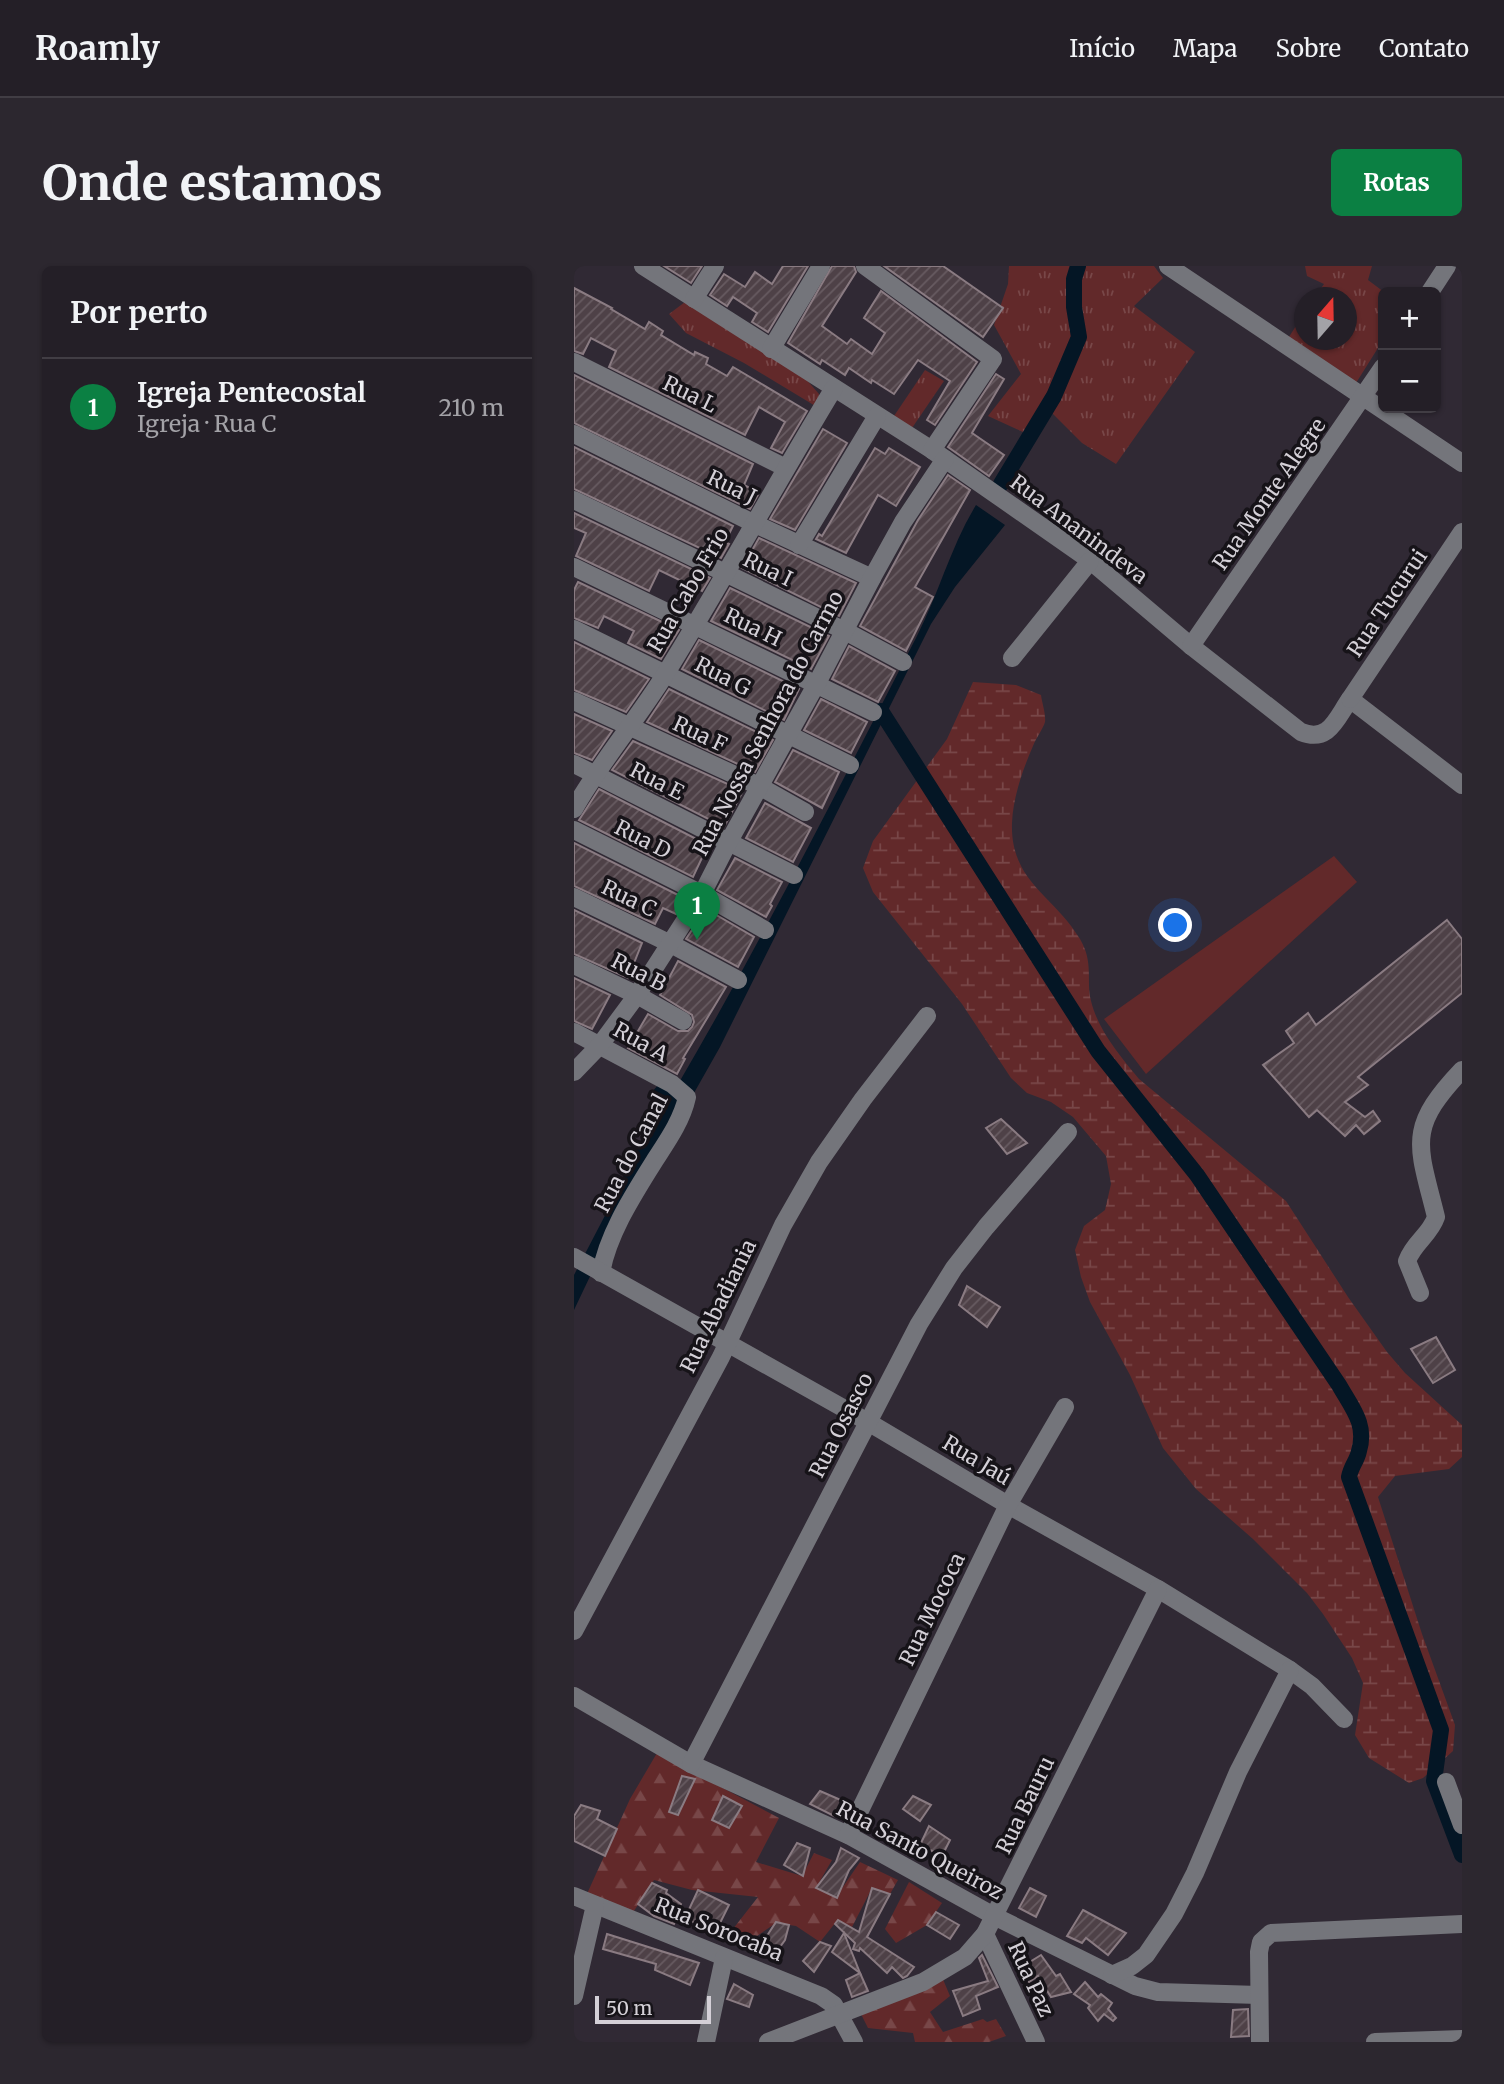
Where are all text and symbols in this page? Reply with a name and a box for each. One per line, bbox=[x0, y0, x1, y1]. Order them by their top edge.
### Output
text: Roamly bbox=[35, 28, 160, 69]
text: Início bbox=[1069, 33, 1135, 64]
text: Mapa bbox=[1173, 33, 1237, 64]
text: Sobre bbox=[1275, 33, 1341, 64]
text: Contato bbox=[1379, 33, 1469, 64]
button: Rotas bbox=[1331, 149, 1462, 216]
text: Onde estamos bbox=[42, 152, 383, 213]
north arrow bbox=[1294, 287, 1357, 350]
map controls bbox=[1378, 287, 1441, 413]
button: + bbox=[1378, 287, 1441, 350]
text: Por perto bbox=[70, 293, 208, 331]
button: − bbox=[1378, 350, 1441, 413]
street label: Rua L bbox=[659, 369, 721, 419]
text: Igreja Pentecostal bbox=[137, 376, 366, 409]
text: 1 bbox=[88, 393, 98, 422]
text: 210 m bbox=[439, 393, 504, 422]
text: Igreja · Rua C bbox=[137, 409, 277, 438]
street label: Rua Monte Alegre bbox=[1206, 413, 1332, 575]
street label: Rua J bbox=[703, 464, 761, 511]
street label: Rua Ananindeva bbox=[1005, 468, 1153, 590]
street label: Rua Cabo Frio bbox=[641, 523, 735, 657]
street label: Rua Tucurui bbox=[1341, 544, 1433, 662]
street label: Rua I bbox=[739, 546, 797, 592]
street label: Rua Nossa Senhora do Carmo bbox=[687, 586, 849, 860]
street label: Rua H bbox=[720, 602, 786, 652]
street label: Rua G bbox=[691, 651, 755, 701]
street label: Rua F bbox=[669, 710, 731, 758]
street label: Rua E bbox=[625, 756, 689, 806]
street label: Rua D bbox=[610, 813, 676, 865]
street label: Rua C bbox=[597, 873, 661, 923]
pin: 1 bbox=[674, 882, 720, 940]
your location bbox=[1158, 908, 1192, 942]
street label: Rua B bbox=[607, 947, 671, 997]
street label: Rua A bbox=[609, 1016, 673, 1068]
street label: Rua do Canal bbox=[588, 1089, 674, 1217]
street label: Rua Abadiania bbox=[674, 1235, 762, 1377]
street label: Rua Osasco bbox=[803, 1368, 879, 1482]
street label: Rua Jaú bbox=[938, 1429, 1016, 1491]
street label: Rua Mococa bbox=[893, 1548, 971, 1670]
street label: Rua Bauru bbox=[990, 1752, 1060, 1858]
street label: Rua Santo Queiroz bbox=[832, 1795, 1008, 1905]
street label: Rua Sorocaba bbox=[651, 1891, 787, 1967]
street label: Rua Paz bbox=[1002, 1937, 1060, 2021]
scale bar bbox=[595, 1993, 710, 2025]
text: 50 m bbox=[606, 1996, 652, 2020]

